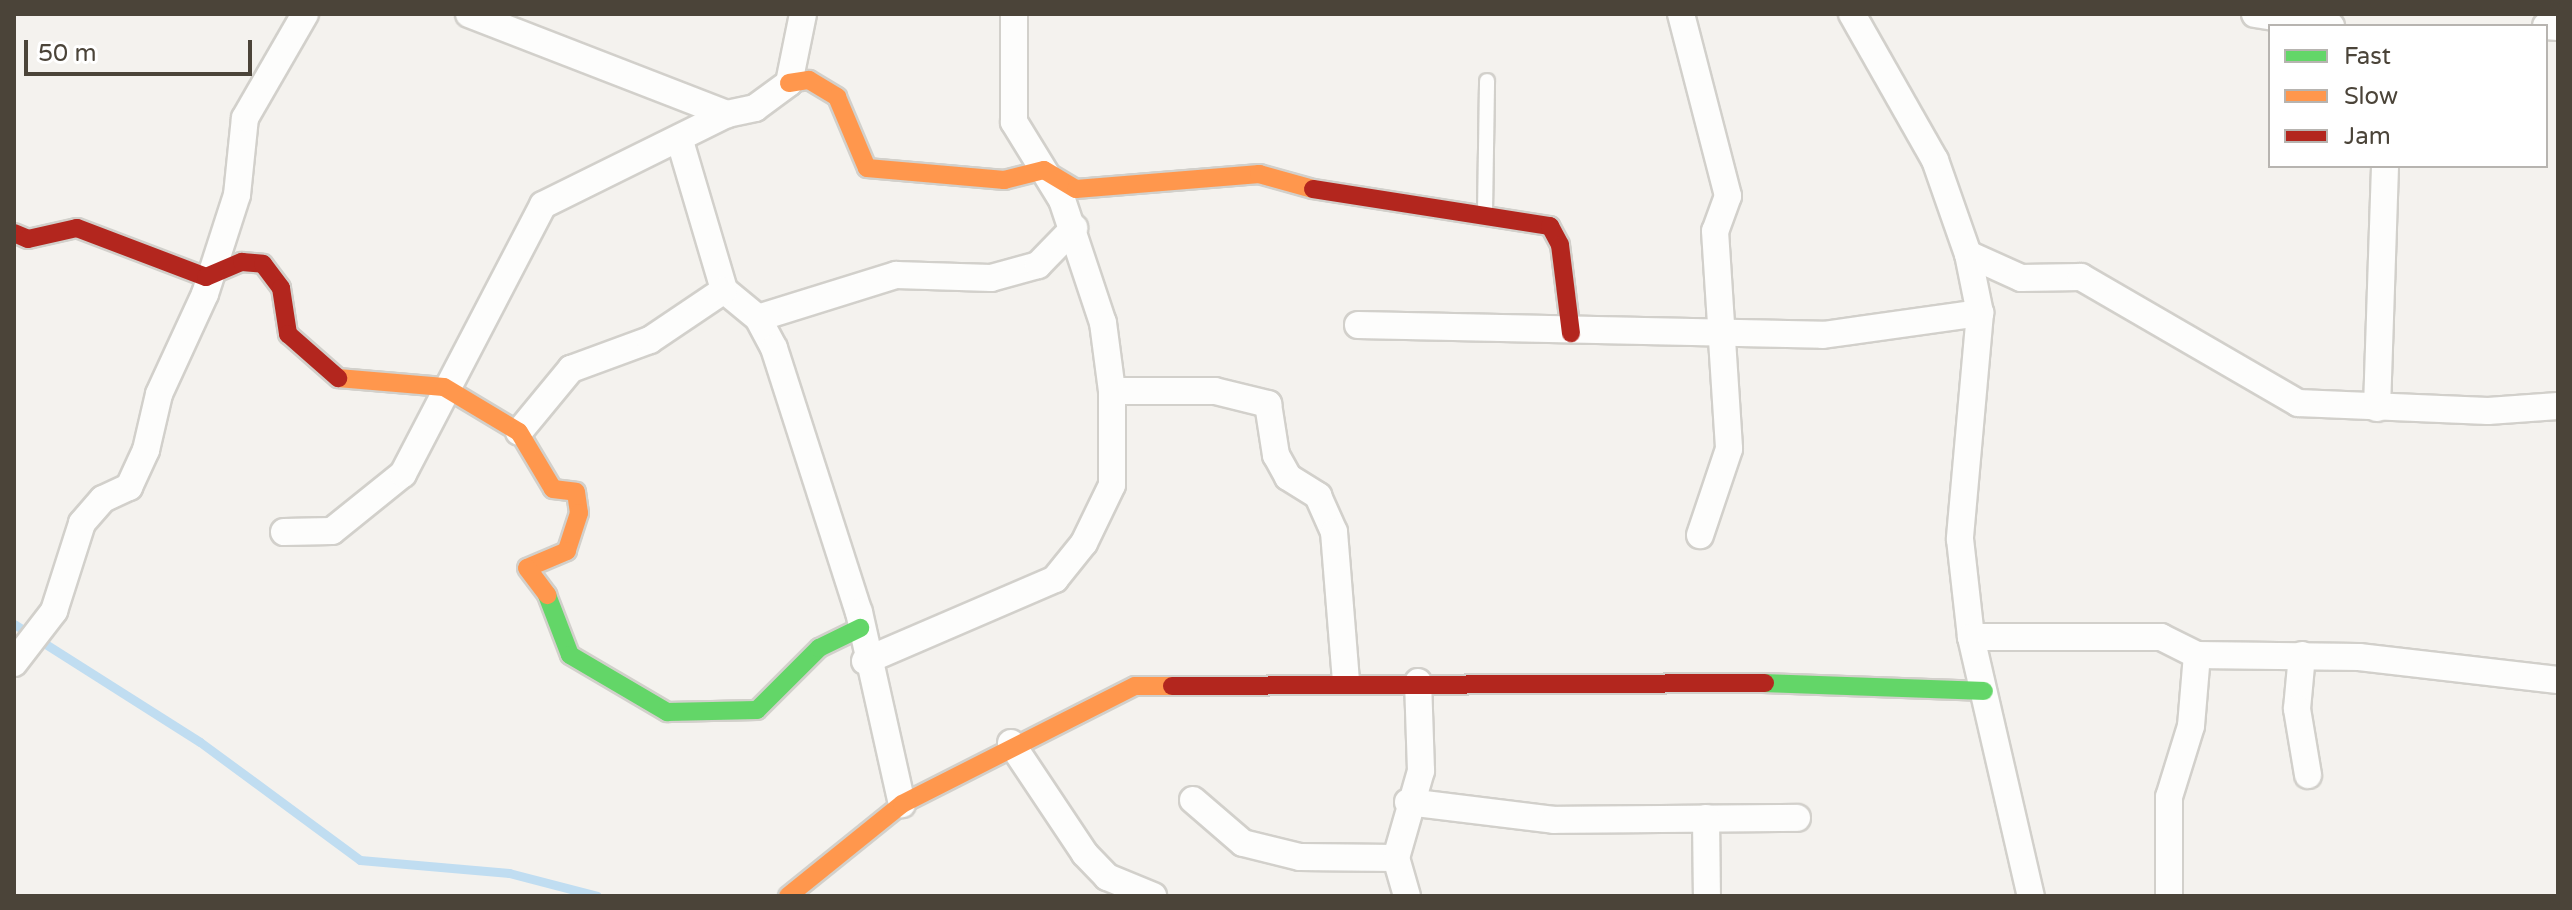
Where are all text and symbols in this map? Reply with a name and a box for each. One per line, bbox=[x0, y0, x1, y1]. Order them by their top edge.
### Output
scale bar bbox=[28, 24, 256, 74]
legend bbox=[2268, 24, 2548, 168]
text: 50 m bbox=[38, 39, 96, 68]
text: Fast bbox=[2344, 42, 2391, 71]
text: Slow bbox=[2344, 82, 2398, 111]
text: Jam bbox=[2344, 122, 2391, 151]

